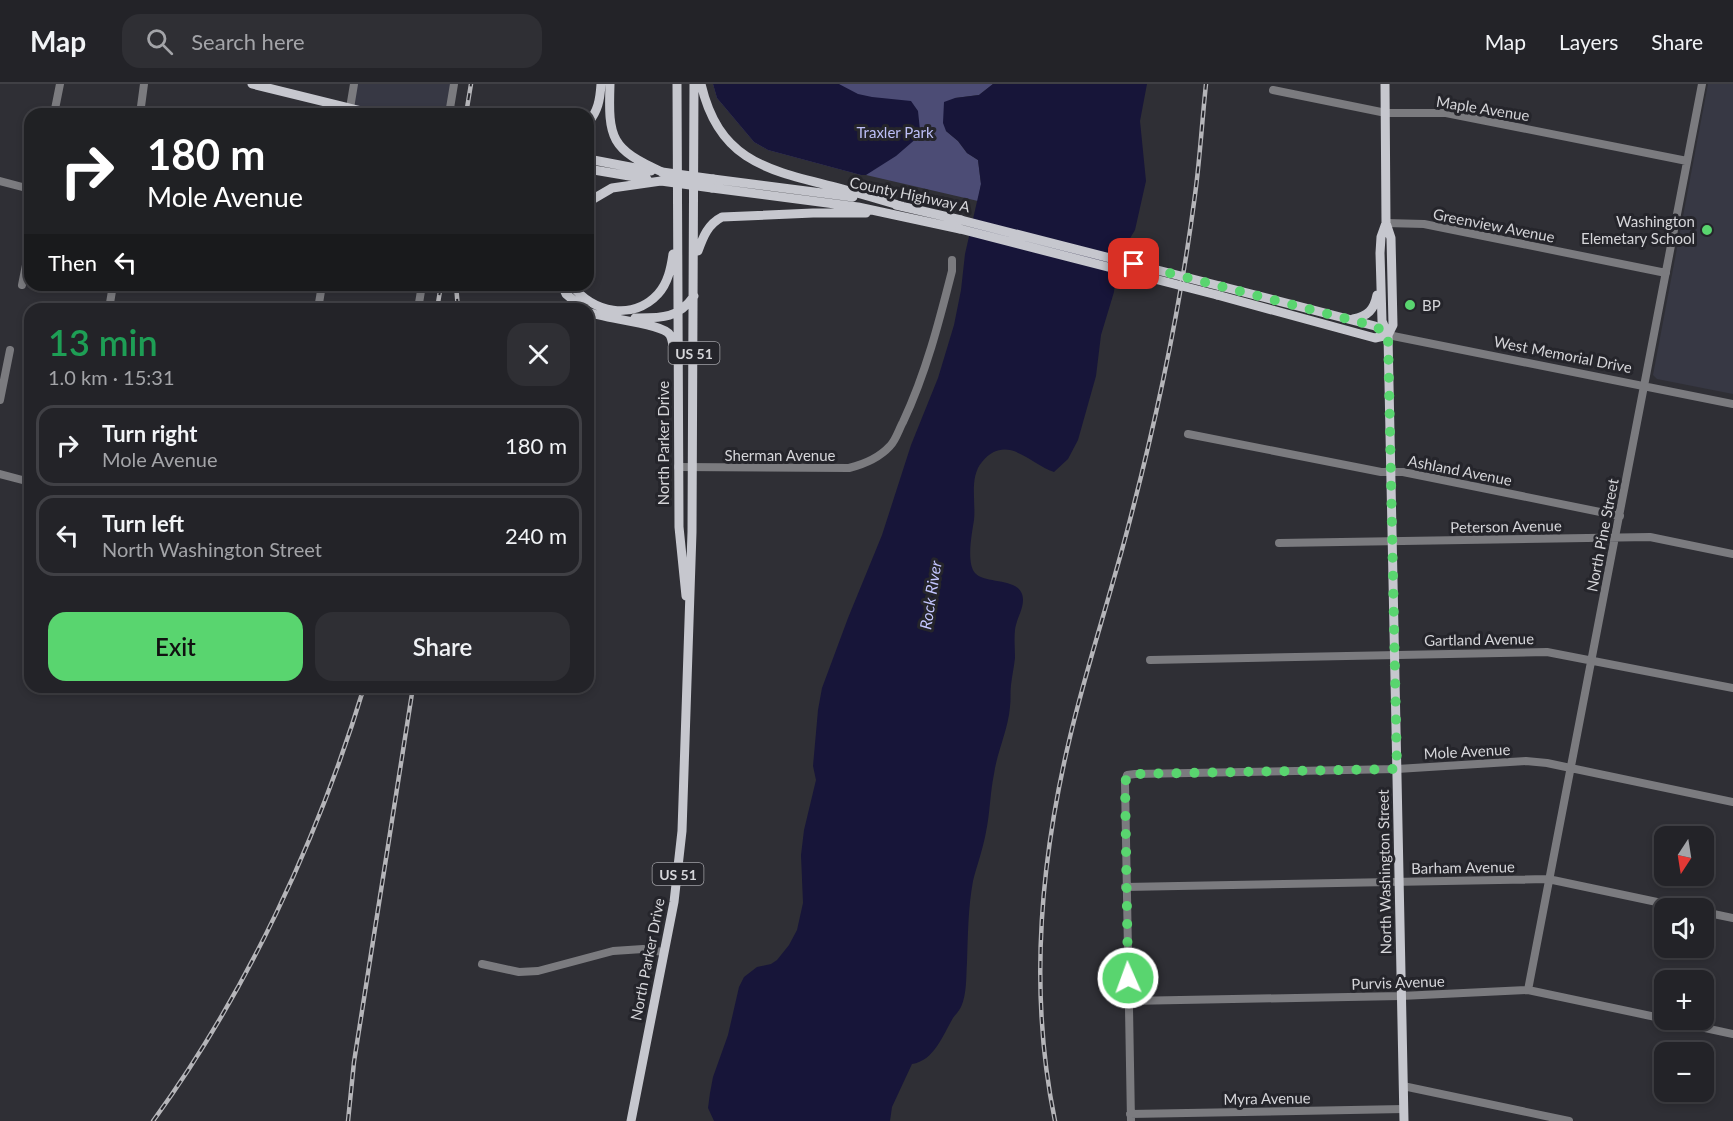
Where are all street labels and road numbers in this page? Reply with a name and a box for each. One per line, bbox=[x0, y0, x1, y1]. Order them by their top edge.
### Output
street label: Maple Avenue bbox=[1435, 92, 1531, 124]
street label: County Highway A bbox=[848, 172, 973, 216]
street label: Greenview Avenue bbox=[1432, 204, 1557, 246]
street label: West Memorial Drive bbox=[1492, 332, 1634, 376]
road number: US 51 bbox=[668, 342, 720, 364]
street label: North Parker Drive bbox=[654, 381, 672, 505]
street label: Sherman Avenue bbox=[725, 446, 836, 464]
street label: Ashland Avenue bbox=[1406, 451, 1514, 489]
street label: North Pine Street bbox=[1582, 476, 1622, 593]
street label: Peterson Avenue bbox=[1450, 516, 1562, 536]
street label: Gartland Avenue bbox=[1424, 629, 1534, 649]
street label: Mole Avenue bbox=[1423, 740, 1511, 762]
street label: North Washington Street bbox=[1374, 789, 1394, 955]
street label: Barham Avenue bbox=[1411, 857, 1515, 877]
road number: US 51 bbox=[652, 863, 704, 885]
street label: North Parker Drive bbox=[626, 896, 668, 1022]
street label: Purvis Avenue bbox=[1351, 971, 1445, 993]
street label: Myra Avenue bbox=[1223, 1088, 1311, 1108]

